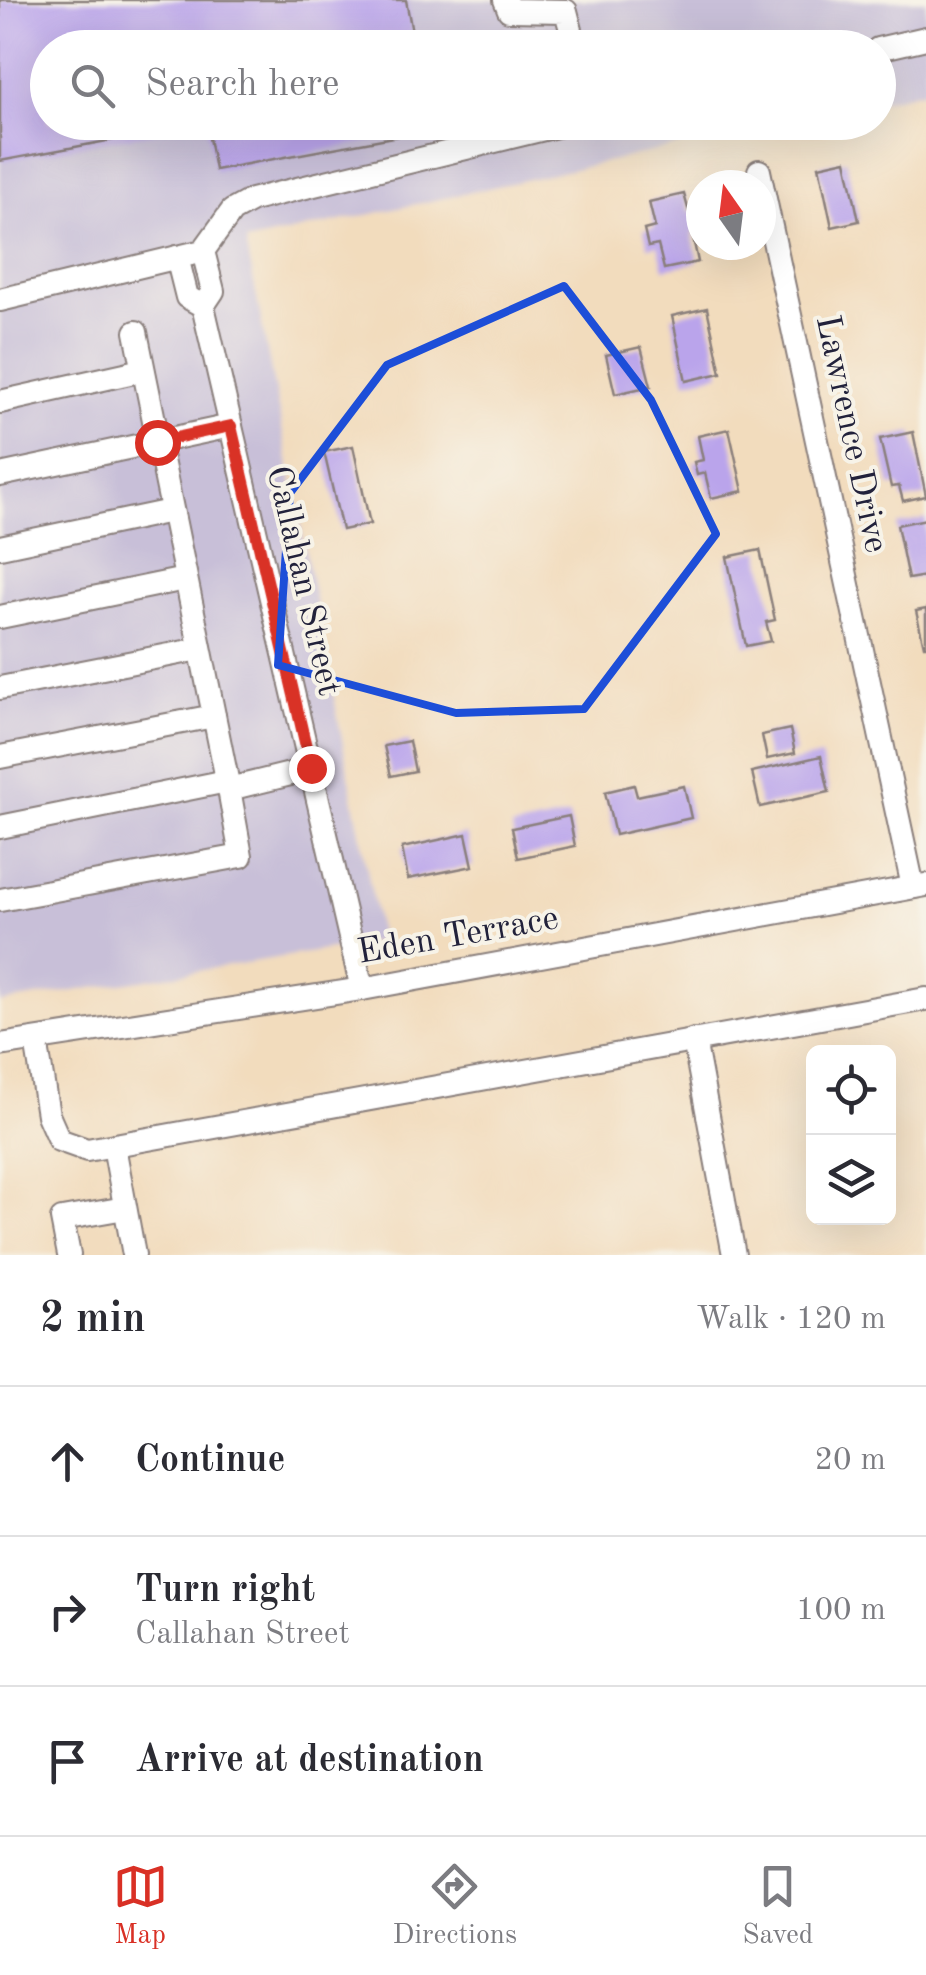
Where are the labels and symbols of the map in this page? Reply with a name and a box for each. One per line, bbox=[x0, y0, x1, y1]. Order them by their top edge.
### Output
north arrow bbox=[686, 170, 776, 260]
street label: Lawrence Drive bbox=[809, 312, 893, 556]
route start bbox=[135, 420, 181, 466]
street label: Callahan Street bbox=[260, 463, 346, 699]
route end bbox=[289, 746, 335, 792]
street label: Eden Terrace bbox=[355, 901, 561, 971]

